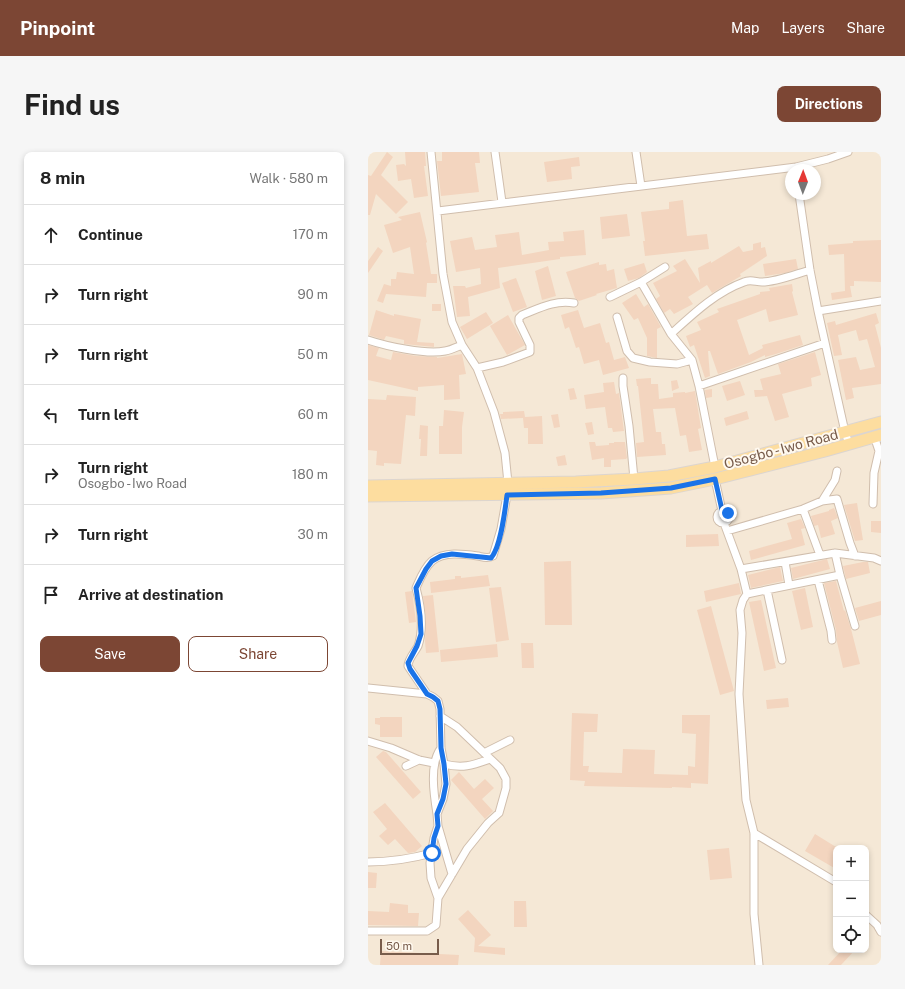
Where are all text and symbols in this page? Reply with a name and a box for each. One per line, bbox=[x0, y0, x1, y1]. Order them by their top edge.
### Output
text: Pinpoint bbox=[20, 17, 95, 39]
text: Map bbox=[731, 20, 759, 36]
text: Layers bbox=[781, 20, 825, 36]
text: Share bbox=[847, 20, 885, 36]
button: Directions bbox=[777, 86, 881, 122]
text: Find us bbox=[24, 88, 120, 121]
north arrow bbox=[785, 164, 821, 200]
text: 8 min bbox=[40, 168, 85, 188]
text: Walk · 580 m bbox=[250, 171, 328, 186]
icon: ahead bbox=[40, 224, 62, 246]
text: Continue bbox=[78, 226, 143, 243]
text: 170 m bbox=[293, 227, 328, 242]
icon: right bbox=[40, 284, 62, 306]
text: Turn right bbox=[78, 286, 148, 303]
text: 90 m bbox=[298, 287, 328, 302]
icon: right bbox=[40, 344, 62, 366]
text: Turn right bbox=[78, 346, 148, 363]
text: 50 m bbox=[297, 347, 328, 362]
icon: left bbox=[40, 404, 62, 426]
text: Turn left bbox=[78, 406, 139, 423]
text: 60 m bbox=[298, 407, 328, 422]
street label: Osogbo - Iwo Road bbox=[722, 426, 840, 472]
text: Turn right bbox=[78, 459, 148, 476]
icon: right bbox=[40, 464, 62, 486]
text: 180 m bbox=[292, 467, 328, 482]
text: Osogbo - Iwo Road bbox=[78, 476, 187, 491]
route end bbox=[719, 504, 737, 522]
icon: right bbox=[40, 524, 62, 546]
text: Turn right bbox=[78, 526, 148, 543]
text: 30 m bbox=[298, 527, 328, 542]
icon: arrive bbox=[40, 584, 62, 606]
text: Arrive at destination bbox=[78, 586, 223, 603]
button: Save bbox=[40, 636, 180, 672]
button: Share bbox=[188, 636, 328, 672]
route start bbox=[423, 844, 441, 862]
map controls bbox=[833, 845, 869, 953]
button: + bbox=[833, 845, 869, 881]
button: − bbox=[833, 881, 869, 917]
button: locate bbox=[833, 917, 869, 953]
scale bar bbox=[380, 937, 439, 956]
text: 50 m bbox=[386, 940, 412, 952]

